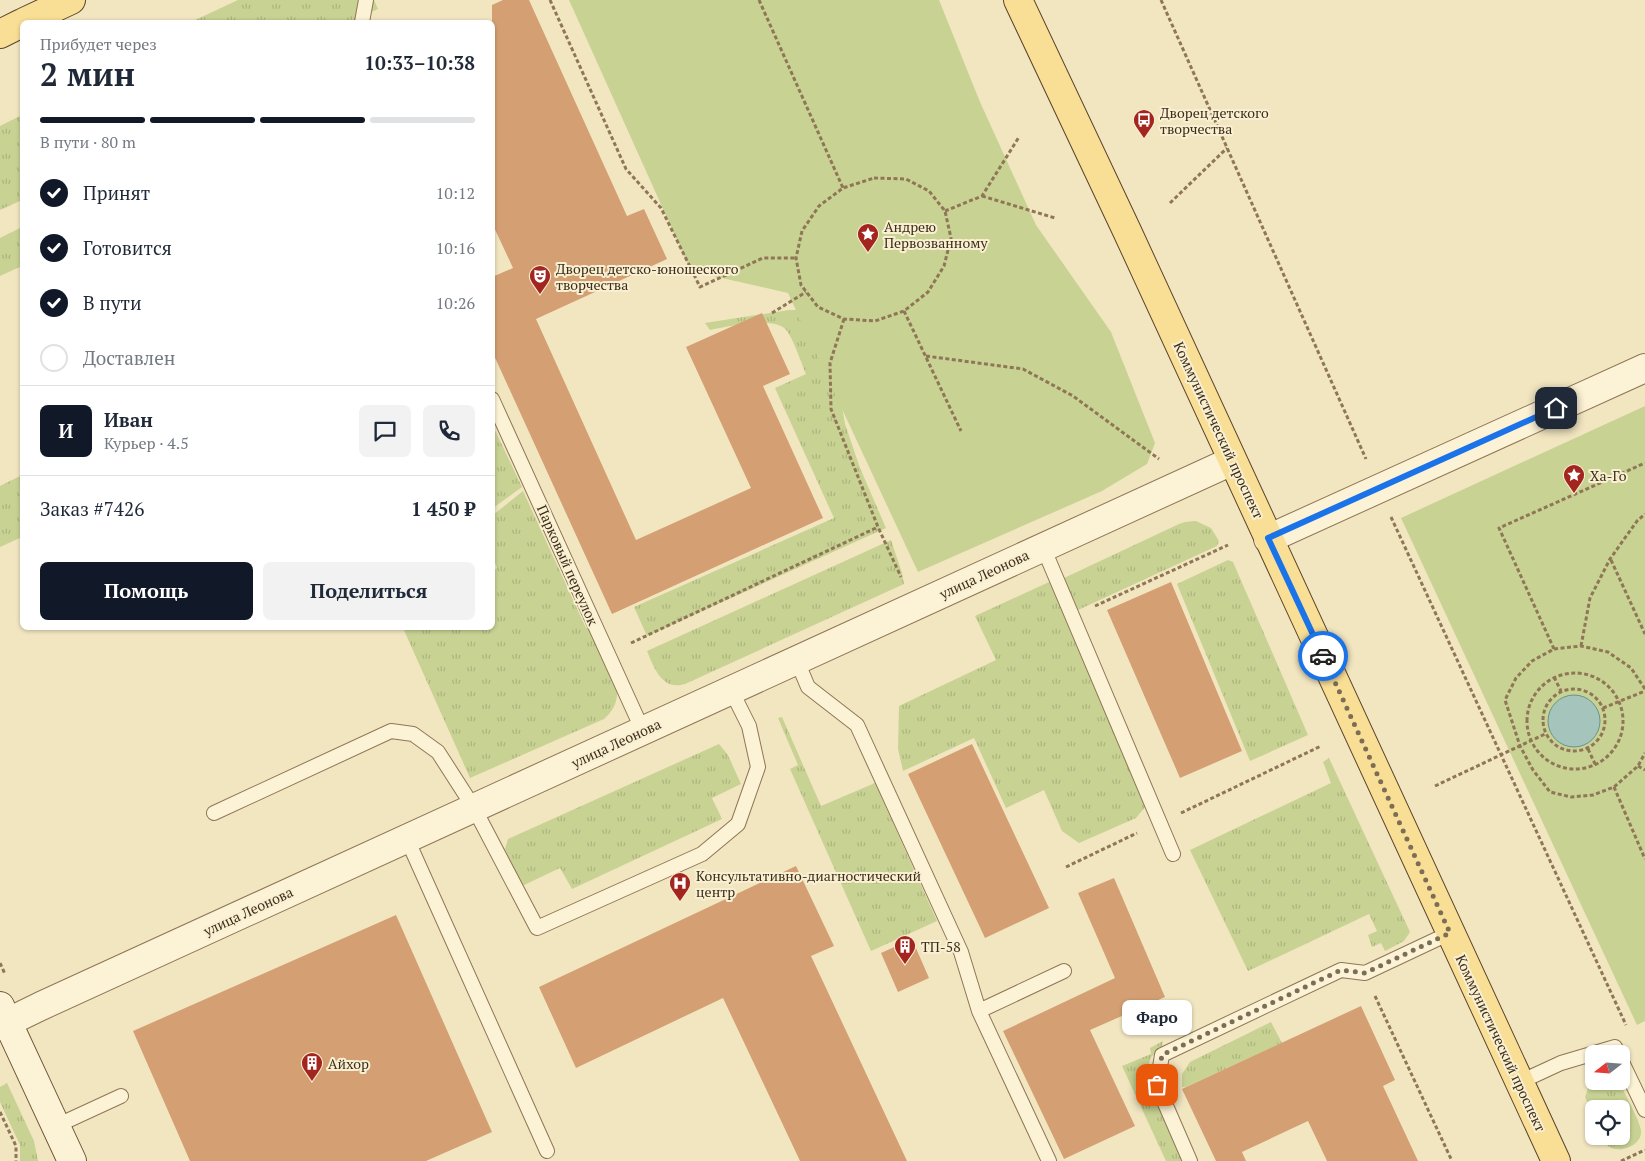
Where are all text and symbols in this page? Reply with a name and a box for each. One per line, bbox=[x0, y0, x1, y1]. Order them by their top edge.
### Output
text: Прибудет через bbox=[40, 33, 157, 55]
text: 10:33–10:38 bbox=[364, 50, 475, 75]
text: 2 мин bbox=[40, 53, 135, 95]
place label: Дворец детского творчества bbox=[1160, 103, 1269, 138]
bus stop icon: Дворец детского творчества bbox=[1132, 108, 1156, 139]
text: В пути · 80 m bbox=[40, 131, 136, 153]
icon: check bbox=[40, 179, 68, 207]
text: Принят bbox=[83, 180, 150, 205]
text: 10:12 bbox=[436, 182, 475, 204]
place label: Андрею Первозванному bbox=[884, 217, 988, 252]
place icon: Андрею Первозванному bbox=[856, 222, 880, 253]
icon: check bbox=[40, 234, 68, 262]
text: Готовится bbox=[83, 235, 172, 260]
text: 10:16 bbox=[436, 237, 475, 259]
place label: Дворец детско-юношеского творчества bbox=[556, 259, 739, 294]
theatre icon: Дворец детско-юношеского творчества bbox=[528, 264, 552, 295]
icon: check bbox=[40, 289, 68, 317]
text: В пути bbox=[83, 290, 142, 315]
text: 10:26 bbox=[436, 292, 475, 314]
street label: Коммунистический проспект bbox=[1170, 339, 1268, 522]
text: Доставлен bbox=[83, 345, 175, 370]
pin bbox=[1535, 387, 1577, 429]
icon: home bbox=[1542, 394, 1570, 422]
button: chat bbox=[359, 405, 411, 457]
button: phone bbox=[423, 405, 475, 457]
text: Иван bbox=[104, 407, 153, 432]
text: И bbox=[59, 418, 73, 443]
text: Курьер · 4.5 bbox=[104, 432, 189, 454]
place icon: Ха-Го bbox=[1562, 463, 1586, 494]
place label: Ха-Го bbox=[1590, 466, 1627, 485]
text: Заказ #7426 bbox=[40, 496, 144, 521]
text: 1 450 ₽ bbox=[411, 496, 475, 521]
street label: Парковый переулок bbox=[533, 502, 603, 629]
street label: улица Леонова bbox=[935, 545, 1032, 603]
button: Помощь bbox=[40, 562, 253, 620]
button: Поделиться bbox=[263, 562, 475, 620]
courier bbox=[1298, 631, 1348, 681]
icon: car bbox=[1309, 642, 1337, 670]
street label: улица Леонова bbox=[567, 714, 664, 772]
place label: Консультативно-диагностический центр bbox=[696, 866, 922, 901]
hospital icon: Консультативно-диагностический центр bbox=[668, 871, 692, 902]
street label: улица Леонова bbox=[199, 882, 296, 940]
building icon: ТП-58 bbox=[893, 934, 917, 965]
place label: ТП-58 bbox=[921, 937, 961, 956]
street label: Коммунистический проспект bbox=[1452, 952, 1550, 1135]
callout: Фаро bbox=[1122, 1000, 1192, 1035]
text: Фаро bbox=[1136, 1006, 1178, 1028]
north arrow bbox=[1585, 1045, 1630, 1090]
map controls bbox=[1585, 1045, 1630, 1145]
building icon: Айхор bbox=[300, 1051, 324, 1082]
place label: Айхор bbox=[328, 1054, 369, 1073]
pin bbox=[1136, 1064, 1178, 1106]
icon: bag bbox=[1143, 1071, 1171, 1099]
button: locate bbox=[1585, 1100, 1630, 1145]

